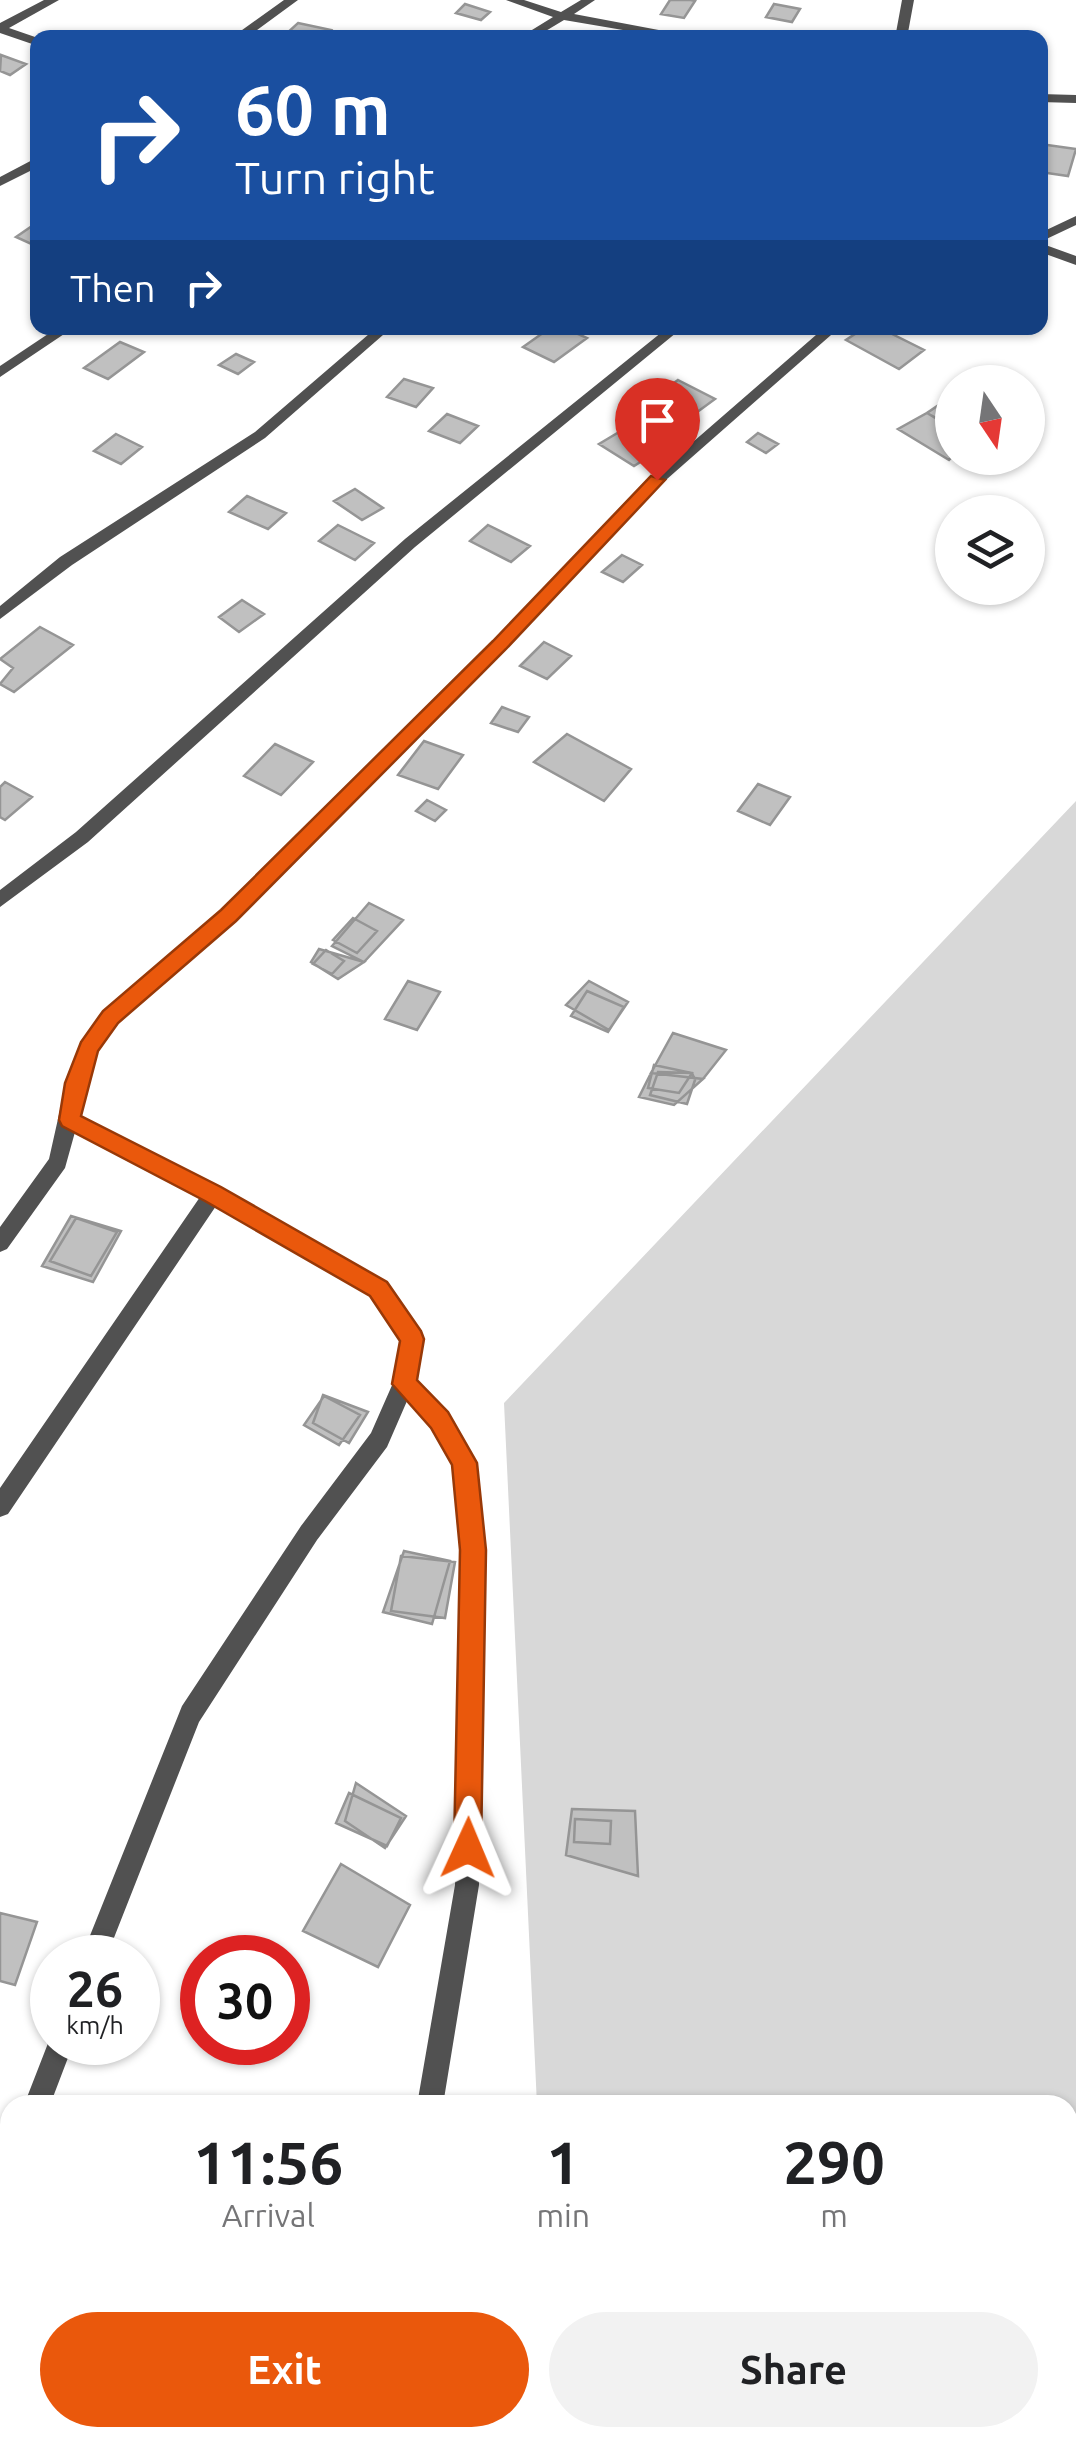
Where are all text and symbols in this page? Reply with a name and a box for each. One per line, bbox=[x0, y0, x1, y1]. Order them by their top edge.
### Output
icon: right bbox=[70, 70, 200, 200]
text: 60 m bbox=[235, 70, 391, 148]
text: Turn right bbox=[235, 152, 435, 203]
icon: right bbox=[176, 260, 231, 315]
text: Then bbox=[70, 267, 156, 309]
north arrow bbox=[935, 365, 1045, 475]
map controls bbox=[935, 365, 1045, 605]
pin bbox=[615, 378, 700, 481]
icon: arrive bbox=[630, 393, 685, 448]
button: layers bbox=[935, 495, 1045, 605]
position arrow bbox=[416, 1796, 520, 1900]
speed limit sign: 30 bbox=[180, 1935, 310, 2065]
text: 26 bbox=[67, 1960, 123, 2016]
text: km/h bbox=[66, 2011, 124, 2039]
text: 11:56 bbox=[193, 2128, 343, 2195]
text: 1 bbox=[546, 2128, 580, 2195]
text: 290 bbox=[783, 2128, 885, 2195]
text: Arrival bbox=[222, 2197, 315, 2233]
text: min bbox=[536, 2197, 590, 2233]
text: m bbox=[820, 2197, 848, 2233]
button: Exit bbox=[40, 2312, 529, 2427]
button: Share bbox=[549, 2312, 1038, 2427]

